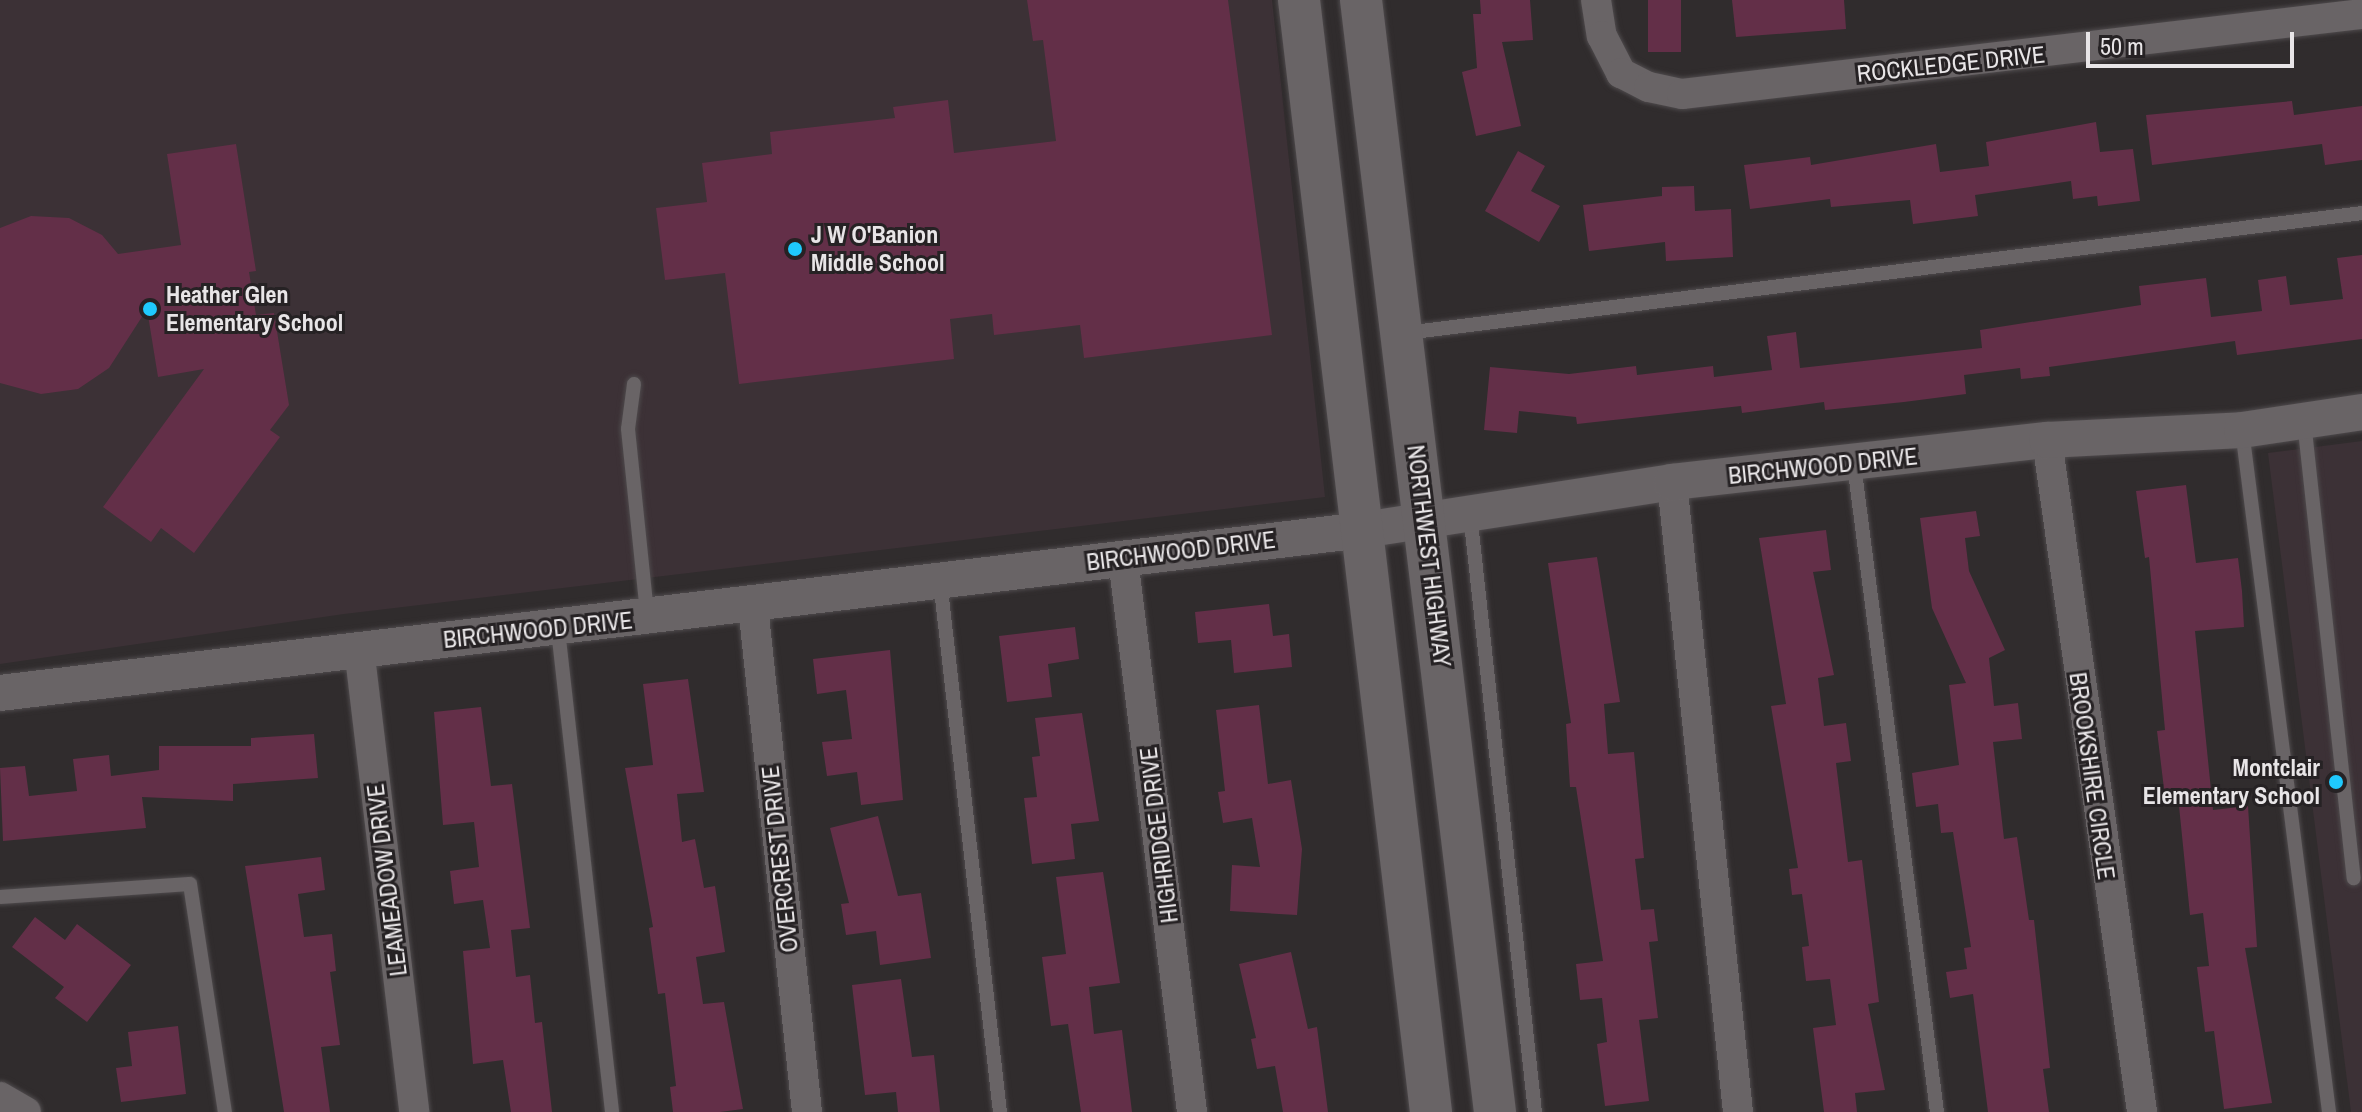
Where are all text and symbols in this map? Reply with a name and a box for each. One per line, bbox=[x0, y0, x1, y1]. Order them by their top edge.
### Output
scale bar bbox=[2090, 16, 2298, 66]
text: 50 m bbox=[2100, 30, 2144, 62]
street label: ROCKLEDGE DRIVE bbox=[1855, 40, 2047, 88]
place label: J W O'Banion Middle School bbox=[811, 221, 944, 277]
marker: J W O'Banion Middle School bbox=[786, 240, 804, 258]
place label: Heather Glen Elementary School bbox=[166, 281, 343, 337]
marker: Heather Glen Elementary School bbox=[141, 300, 159, 318]
street label: BIRCHWOOD DRIVE bbox=[1727, 442, 1919, 490]
street label: NORTHWEST HIGHWAY bbox=[1401, 443, 1457, 669]
street label: BIRCHWOOD DRIVE bbox=[1085, 525, 1277, 577]
street label: BIRCHWOOD DRIVE bbox=[442, 606, 634, 654]
street label: BROOKSHIRE CIRCLE bbox=[2063, 671, 2121, 881]
street label: HIGHRIDGE DRIVE bbox=[1134, 745, 1184, 925]
place label: Montclair Elementary School bbox=[2143, 754, 2320, 810]
street label: OVERCREST DRIVE bbox=[756, 764, 804, 954]
marker: Montclair Elementary School bbox=[2327, 773, 2345, 791]
street label: LEAMEADOW DRIVE bbox=[361, 782, 413, 978]

